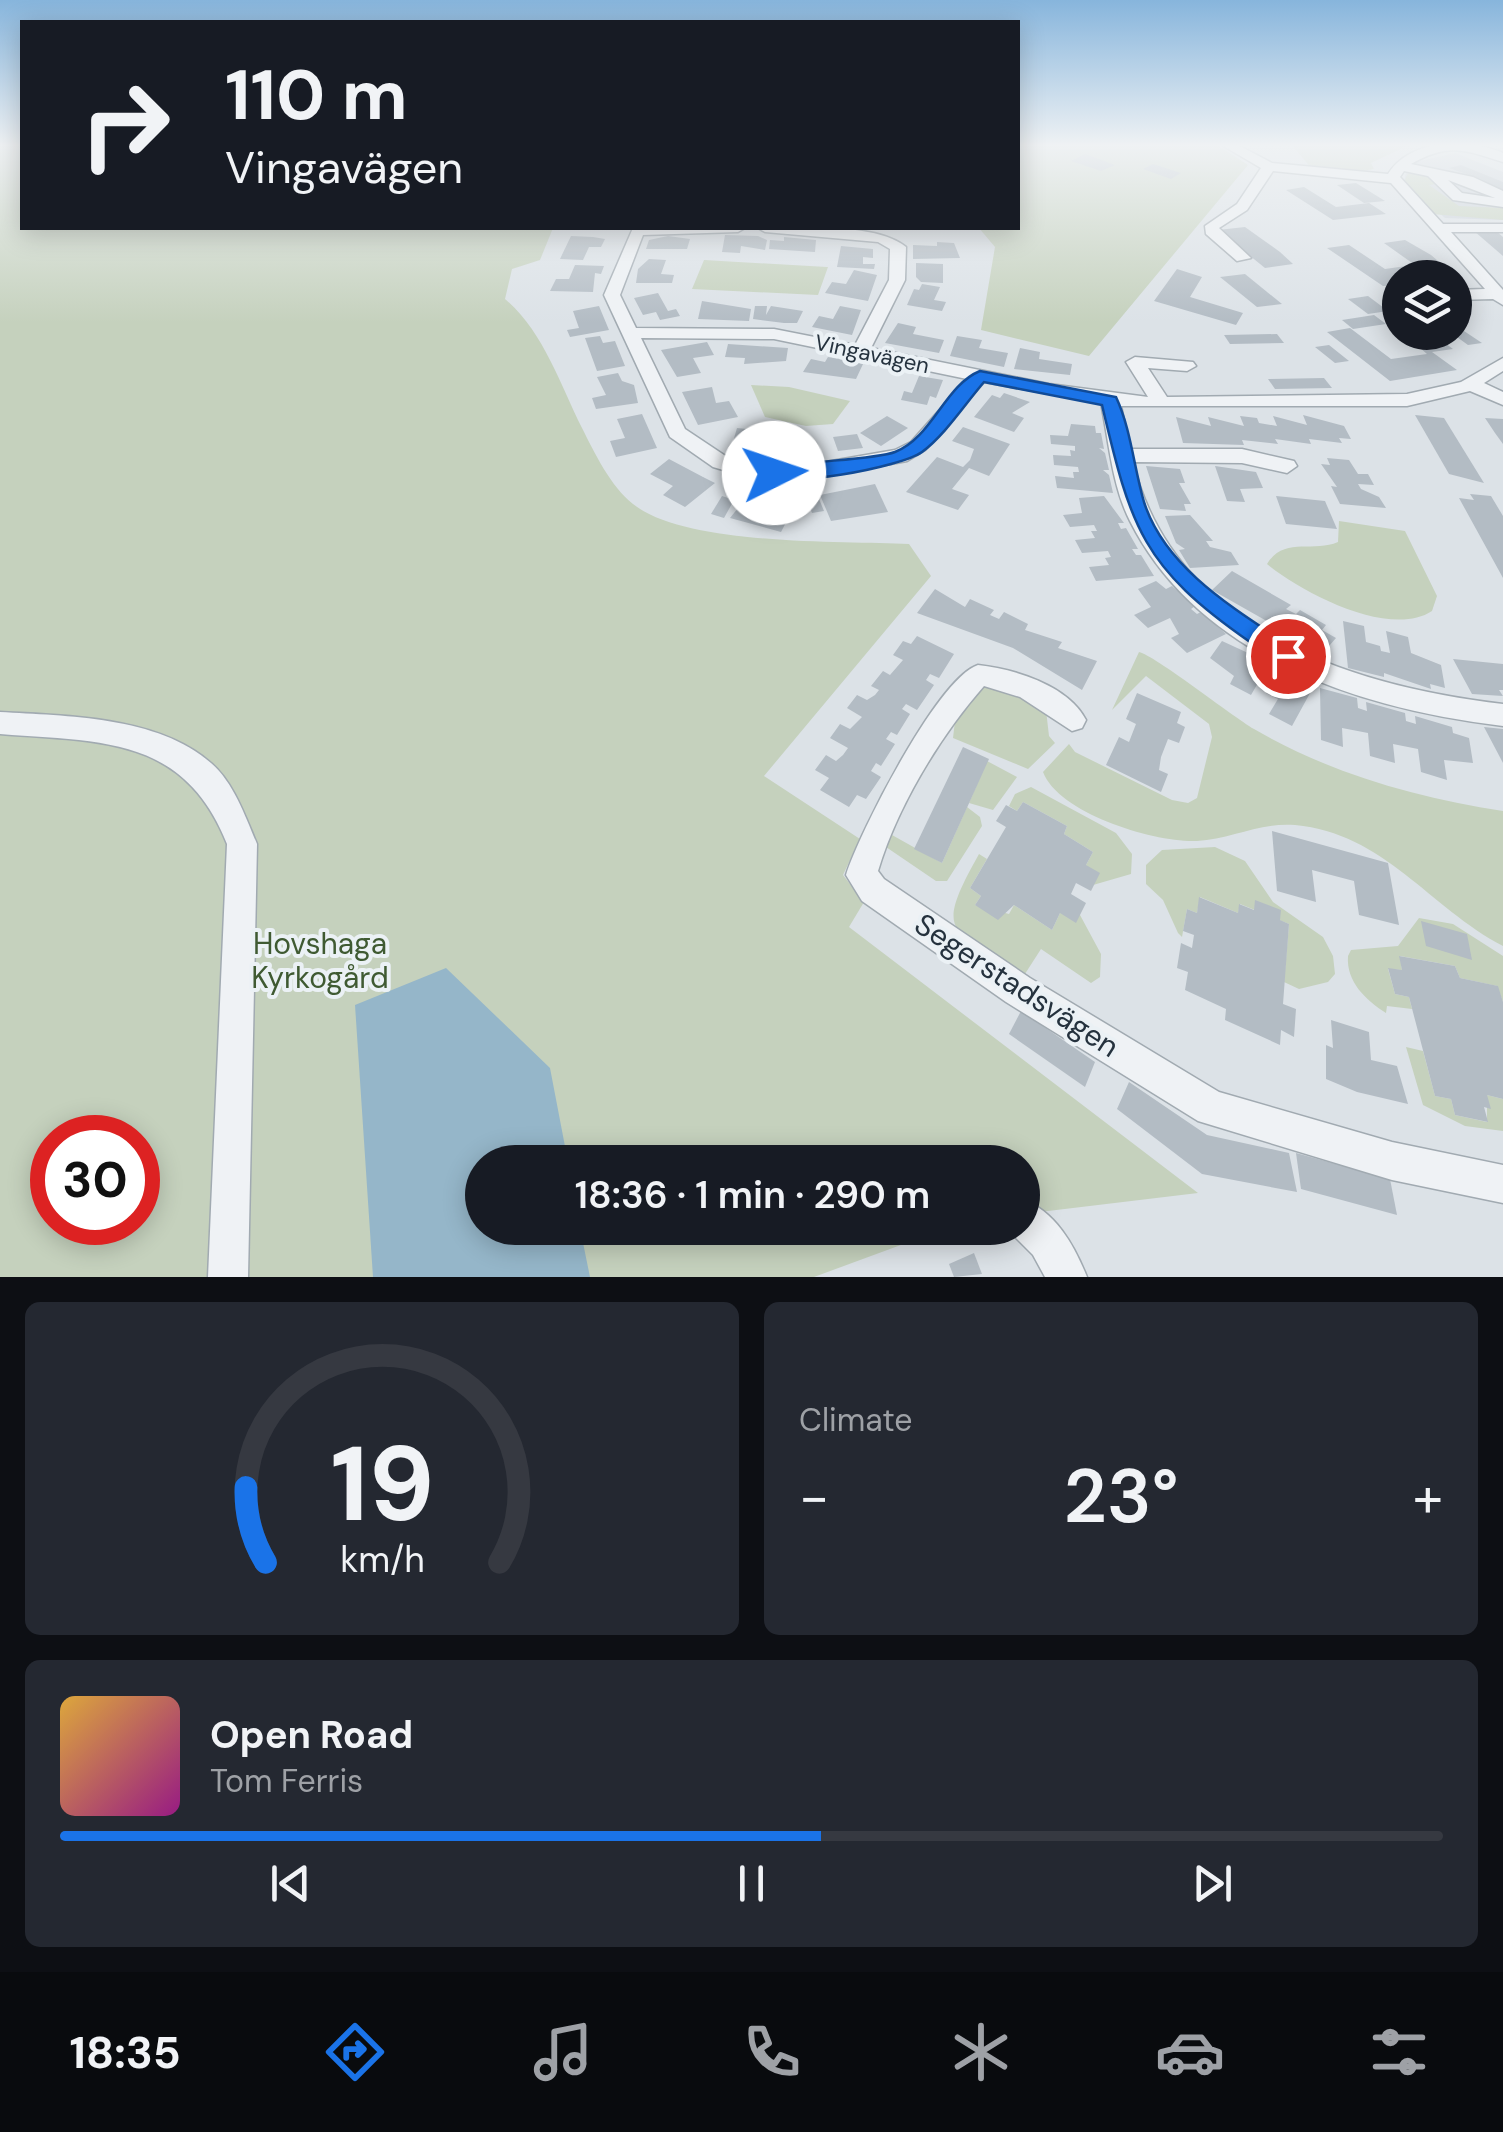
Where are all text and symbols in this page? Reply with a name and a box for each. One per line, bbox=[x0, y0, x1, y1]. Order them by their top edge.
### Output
text: 110 m bbox=[225, 50, 408, 141]
icon: right bbox=[60, 60, 190, 190]
text: Vingavägen bbox=[225, 138, 463, 197]
map controls bbox=[1382, 260, 1472, 350]
button: layers bbox=[1382, 260, 1472, 350]
street label: Vingavägen bbox=[812, 328, 932, 380]
position arrow bbox=[722, 421, 826, 525]
pin bbox=[1246, 614, 1331, 699]
icon: arrive bbox=[1261, 629, 1316, 684]
street label: Segerstadsvägen bbox=[907, 904, 1127, 1066]
park label: Hovshaga Kyrkogård bbox=[251, 924, 389, 997]
speed limit sign: 30 bbox=[30, 1115, 160, 1245]
text: 18:36 · 1 min · 290 m bbox=[575, 1170, 930, 1220]
text: Climate bbox=[799, 1399, 913, 1441]
text: 19 bbox=[330, 1417, 434, 1552]
text: 23° bbox=[1064, 1448, 1178, 1545]
text: − bbox=[799, 1461, 829, 1533]
text: + bbox=[1413, 1461, 1443, 1533]
text: km/h bbox=[340, 1537, 424, 1583]
text: Open Road bbox=[210, 1710, 413, 1760]
text: Tom Ferris bbox=[210, 1760, 363, 1802]
icon: previous bbox=[263, 1856, 318, 1911]
icon: pause bbox=[724, 1856, 779, 1911]
icon: next bbox=[1185, 1856, 1240, 1911]
icon: directions bbox=[320, 2017, 390, 2087]
icon: music bbox=[528, 2017, 598, 2087]
icon: phone bbox=[737, 2017, 807, 2087]
icon: climate bbox=[946, 2017, 1016, 2087]
icon: car bbox=[1155, 2017, 1225, 2087]
icon: filters bbox=[1364, 2017, 1434, 2087]
text: 18:35 bbox=[69, 2023, 181, 2082]

